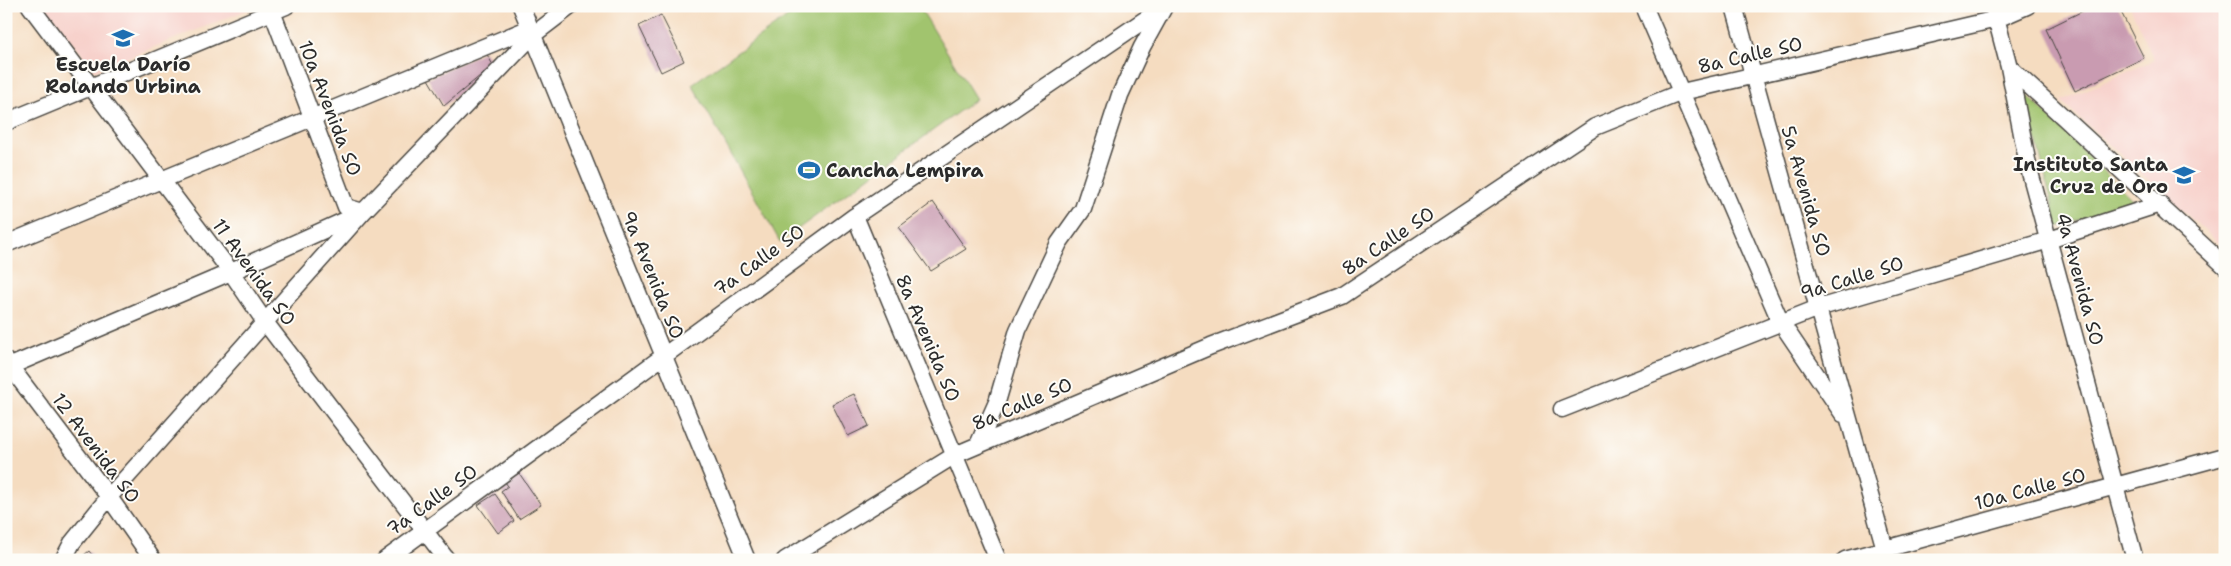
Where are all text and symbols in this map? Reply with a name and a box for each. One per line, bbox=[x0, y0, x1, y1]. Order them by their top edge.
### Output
school or university icon: Escuela Darío Rolando Urbina bbox=[110, 25, 136, 51]
street label: 8a Calle SO bbox=[1695, 31, 1805, 79]
street label: 10a Avenida SO bbox=[293, 37, 367, 179]
place label: Escuela Darío Rolando Urbina bbox=[45, 52, 201, 99]
street label: 5a Avenida SO bbox=[1775, 123, 1837, 259]
place label: Instituto Santa Cruz de Oro bbox=[2013, 152, 2168, 199]
sports icon: Cancha Lempira bbox=[796, 157, 822, 183]
place label: Cancha Lempira bbox=[826, 158, 983, 183]
school or university icon: Instituto Santa Cruz de Oro bbox=[2171, 162, 2197, 188]
street label: 8a Calle SO bbox=[1337, 201, 1439, 281]
street label: 9a Avenida SO bbox=[616, 207, 690, 343]
street label: 4a Avenida SO bbox=[2050, 210, 2110, 348]
street label: 11 Avenida SO bbox=[207, 213, 301, 331]
street label: 7a Calle SO bbox=[709, 219, 809, 301]
street label: 9a Calle SO bbox=[1797, 250, 1907, 306]
street label: 8a Avenida SO bbox=[890, 271, 966, 405]
street label: 8a Calle SO bbox=[968, 372, 1076, 436]
street label: 12 Avenida SO bbox=[46, 388, 146, 508]
street label: 7a Calle SO bbox=[382, 459, 482, 541]
street label: 10a Calle SO bbox=[1972, 462, 2088, 516]

